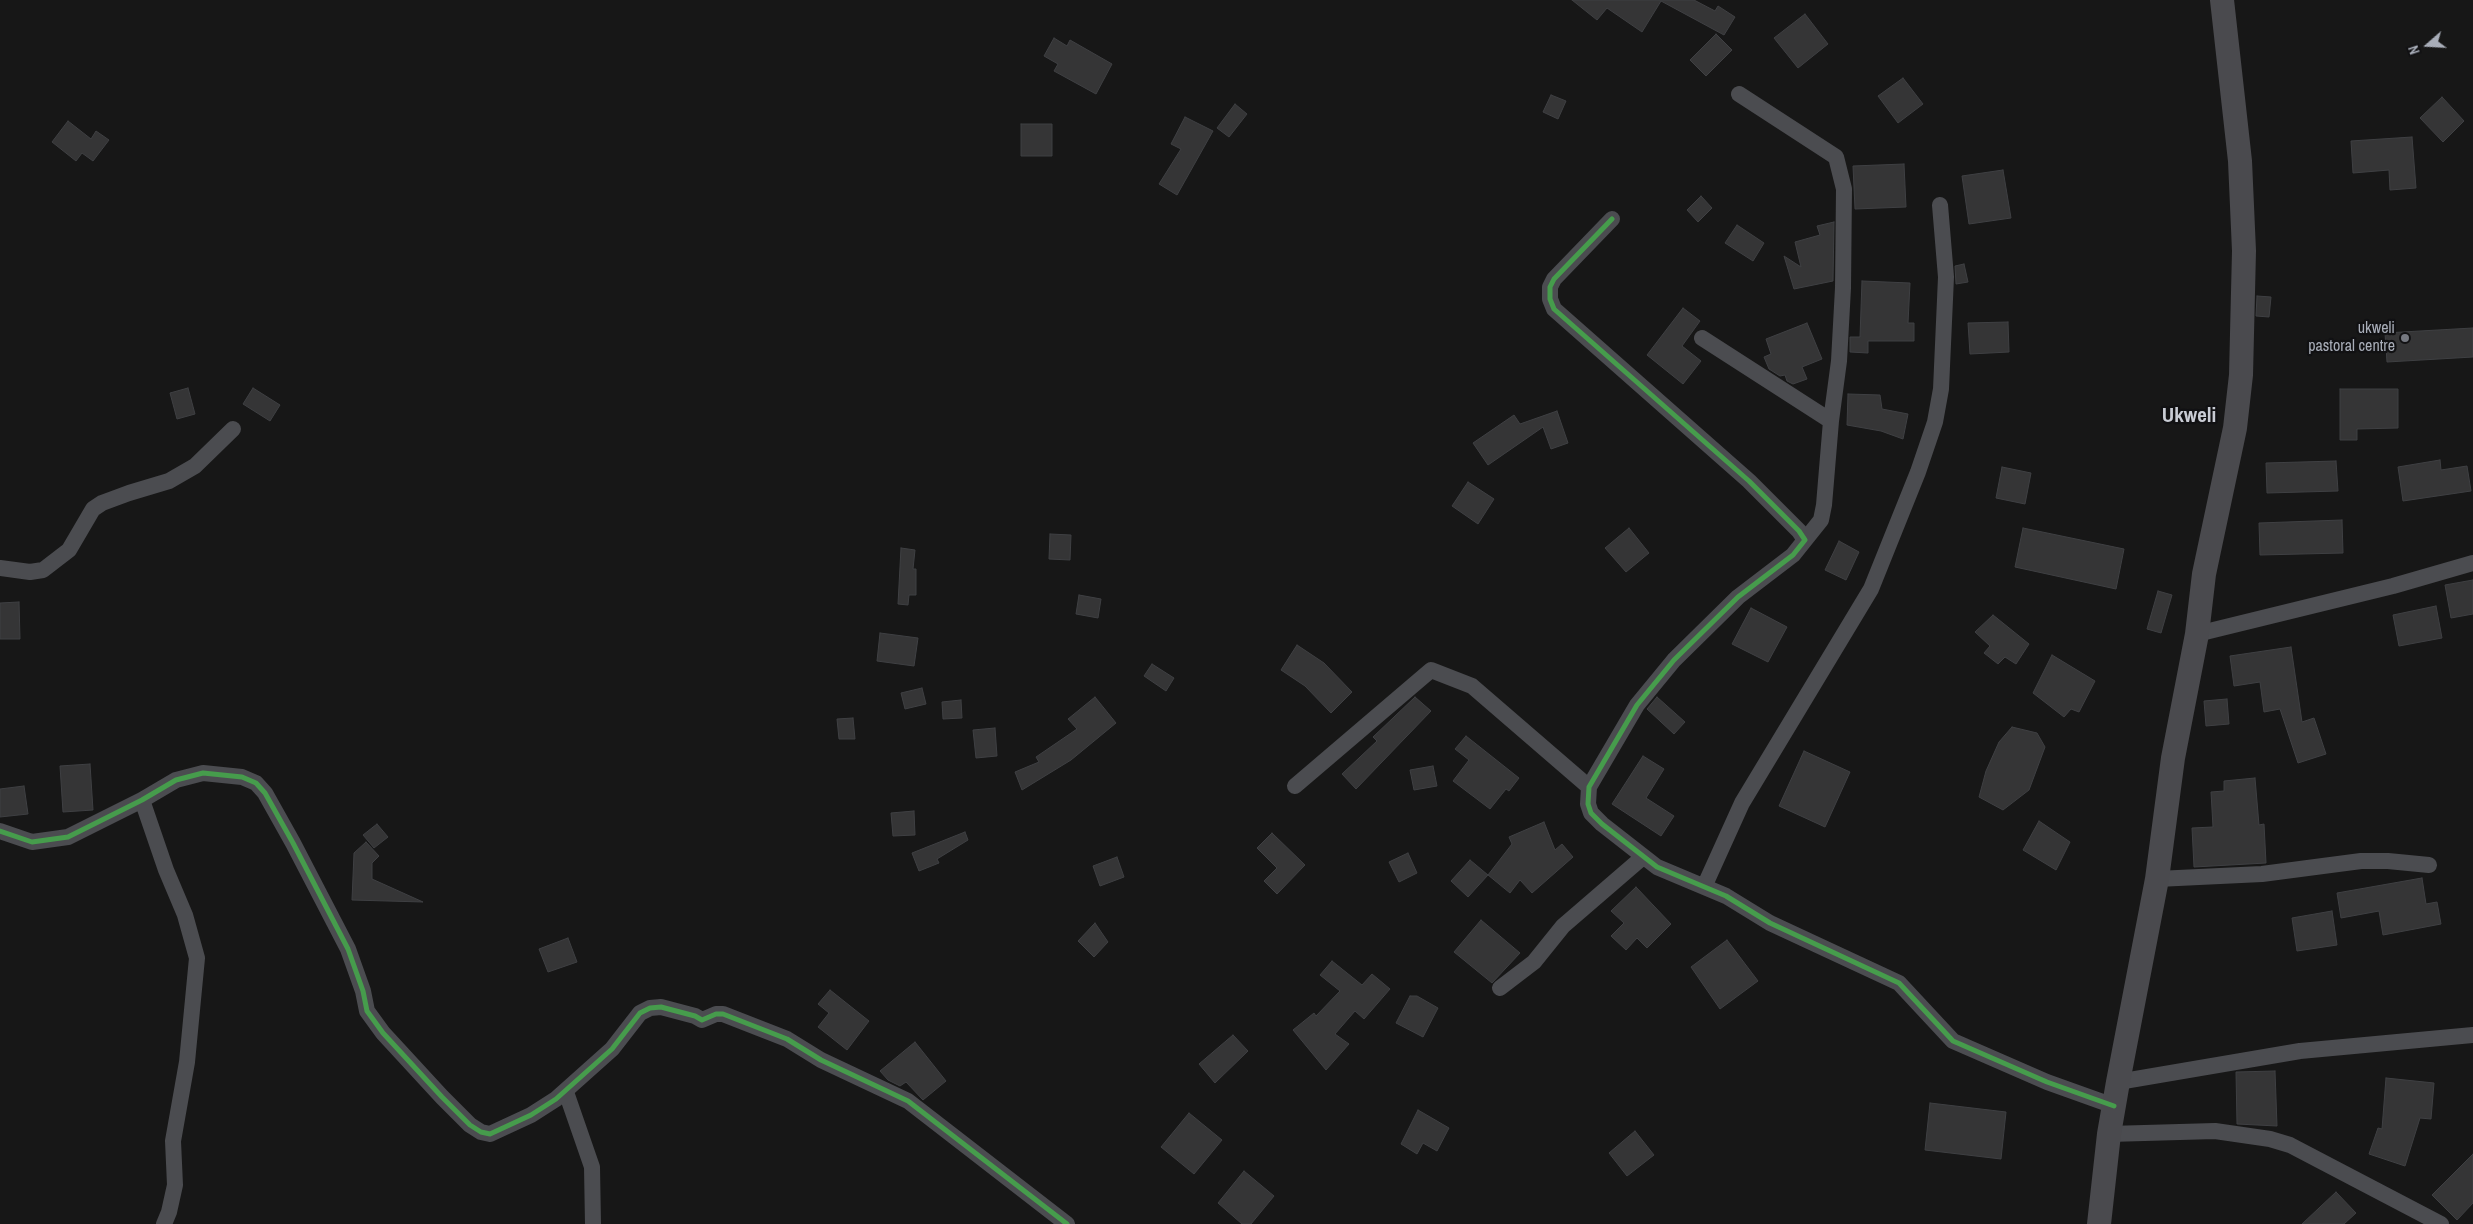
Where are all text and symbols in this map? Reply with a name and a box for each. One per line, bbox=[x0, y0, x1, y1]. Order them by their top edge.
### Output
north arrow bbox=[2403, 20, 2453, 70]
text: N bbox=[2404, 43, 2424, 57]
place label: ukweli pastoral centre bbox=[2308, 319, 2395, 357]
marker: ukweli pastoral centre bbox=[2399, 332, 2411, 344]
district label: Ukweli bbox=[2162, 403, 2216, 429]

